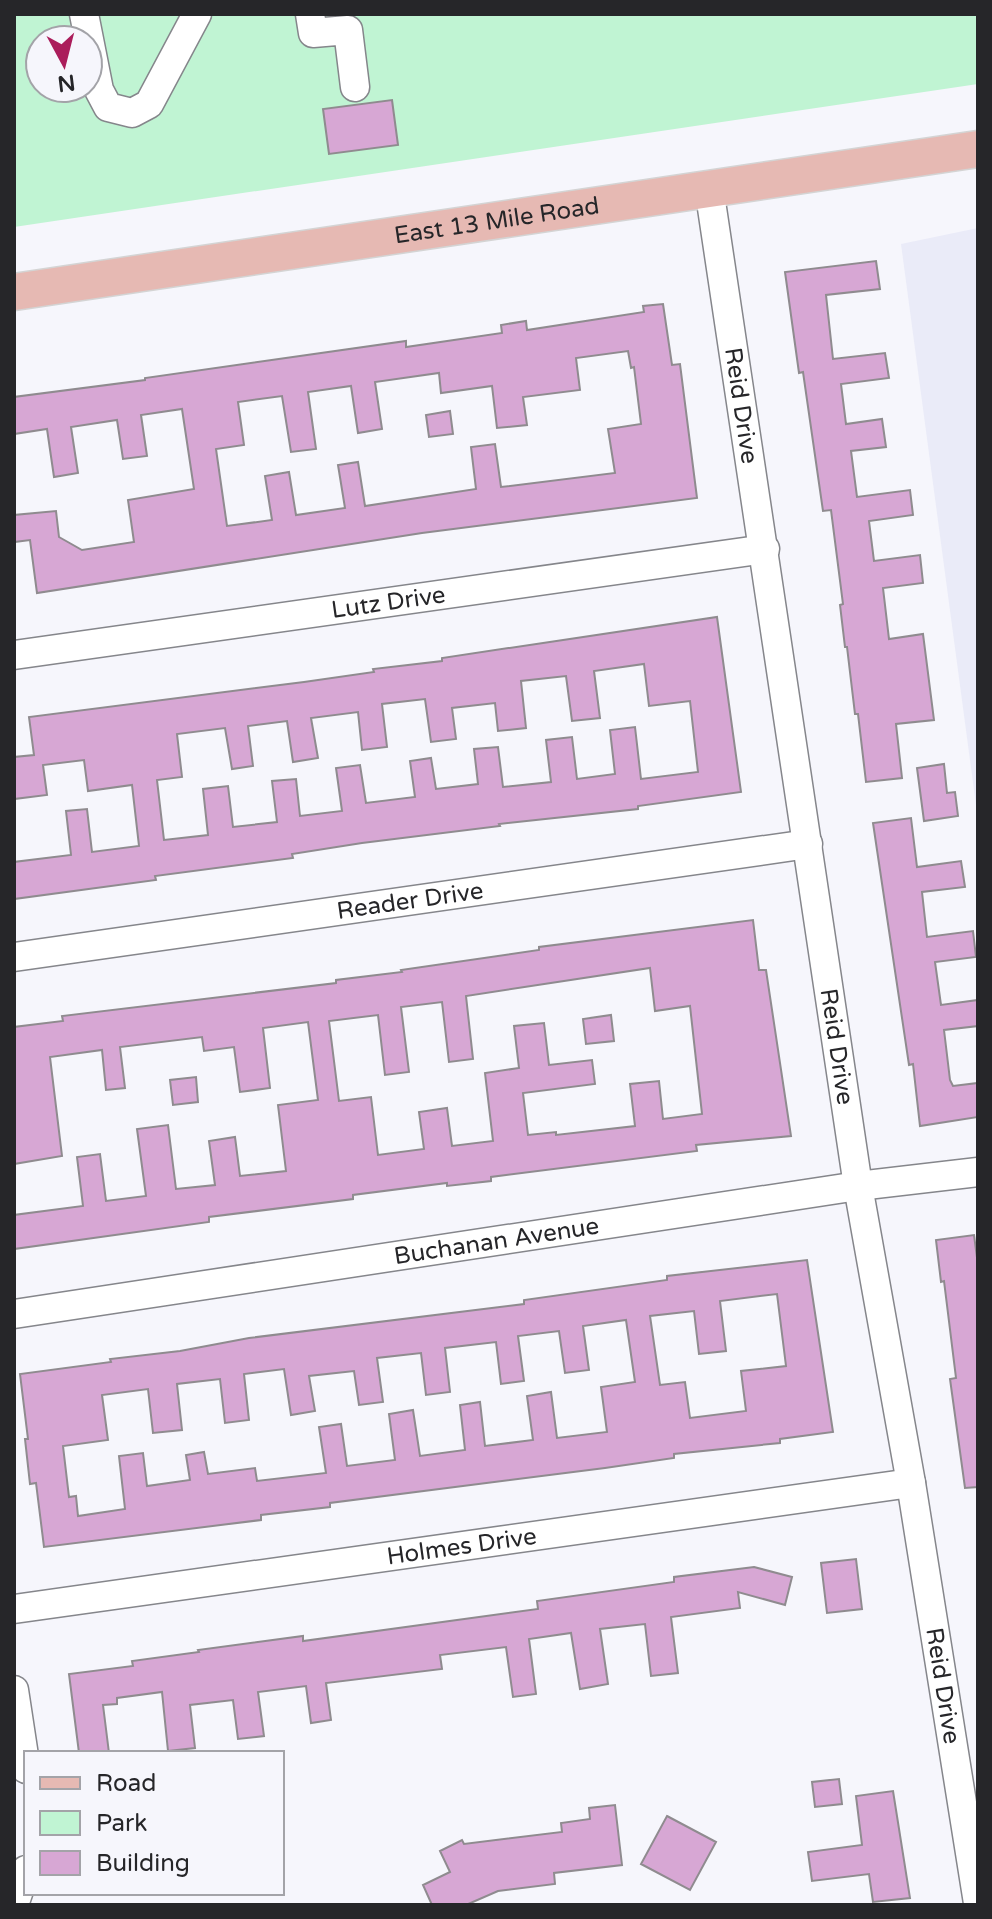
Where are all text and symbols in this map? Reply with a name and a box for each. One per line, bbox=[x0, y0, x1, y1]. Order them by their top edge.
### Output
north arrow bbox=[24, 24, 104, 104]
text: N bbox=[56, 69, 77, 97]
street label: East 13 Mile Road bbox=[392, 191, 601, 250]
street label: Reid Drive bbox=[718, 345, 764, 466]
street label: Lutz Drive bbox=[329, 580, 447, 625]
street label: Reader Drive bbox=[335, 876, 485, 925]
street label: Reid Drive bbox=[814, 986, 860, 1107]
street label: Buchanan Avenue bbox=[392, 1211, 601, 1271]
street label: Holmes Drive bbox=[385, 1521, 538, 1571]
street label: Reid Drive bbox=[920, 1626, 967, 1746]
legend bbox=[24, 1751, 284, 1895]
text: Road bbox=[96, 1769, 156, 1798]
text: Park bbox=[96, 1809, 147, 1838]
text: Building bbox=[96, 1849, 190, 1878]

